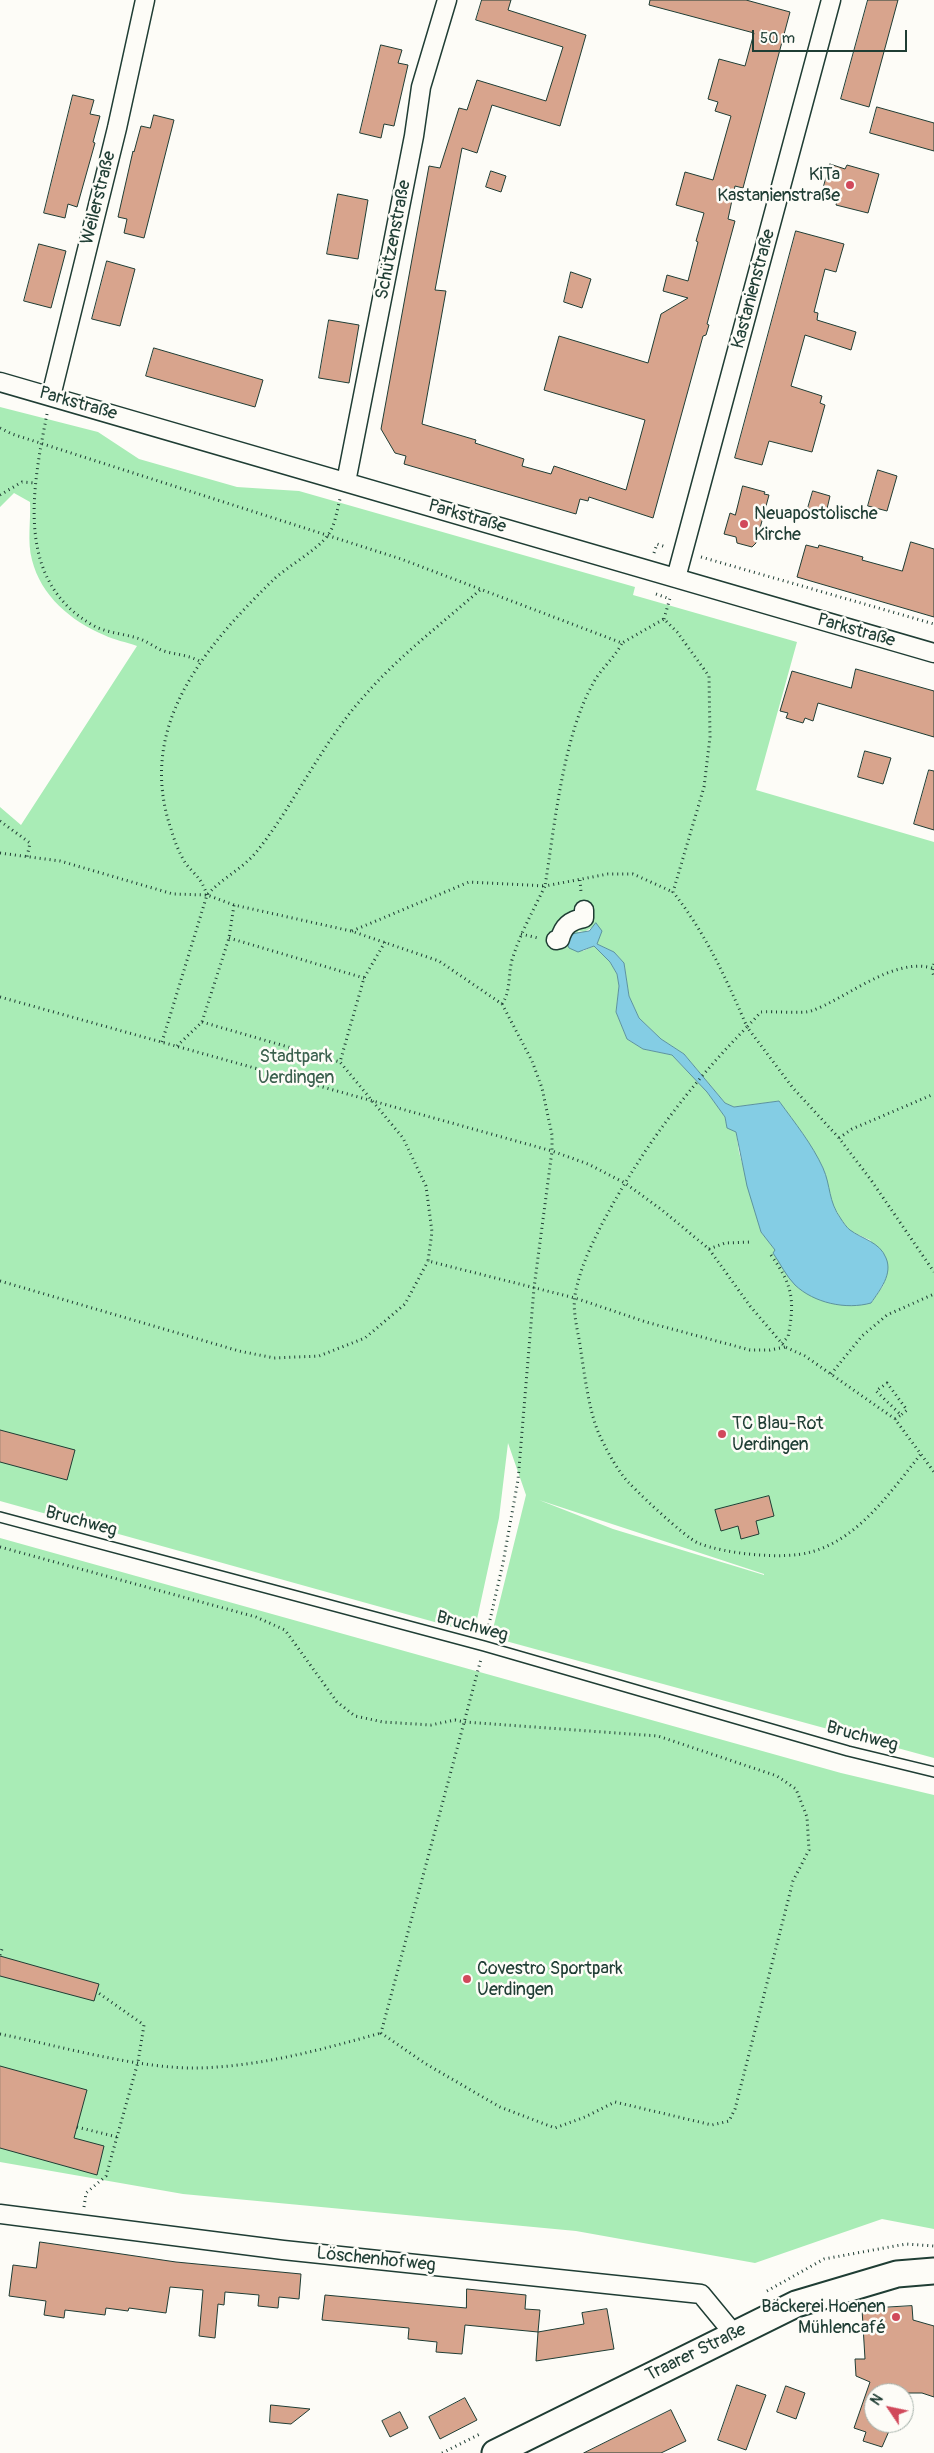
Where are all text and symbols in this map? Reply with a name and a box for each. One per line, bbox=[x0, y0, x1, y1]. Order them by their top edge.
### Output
scale bar bbox=[754, 20, 909, 52]
text: 50 m bbox=[760, 29, 795, 48]
street label: Weilerstraße bbox=[77, 149, 121, 247]
place label: KiTa Kastanienstraße bbox=[717, 164, 840, 206]
street label: Schützenstraße bbox=[372, 178, 416, 302]
marker: KiTa Kastanienstraße bbox=[844, 179, 856, 191]
street label: Kastanienstraße bbox=[728, 227, 780, 351]
street label: Parkstraße bbox=[36, 383, 120, 425]
street label: Parkstraße bbox=[425, 496, 509, 538]
place label: Neuapostolische Kirche bbox=[754, 503, 878, 546]
marker: Neuapostolische Kirche bbox=[738, 518, 750, 530]
street label: Parkstraße bbox=[814, 610, 898, 652]
park label: Stadtpark Uerdingen bbox=[258, 1046, 334, 1088]
place label: TC Blau-Rot Uerdingen bbox=[732, 1413, 824, 1456]
marker: TC Blau-Rot Uerdingen bbox=[716, 1428, 728, 1440]
street label: Bruchweg bbox=[43, 1502, 119, 1542]
street label: Bruchweg bbox=[434, 1607, 510, 1647]
street label: Bruchweg bbox=[824, 1717, 900, 1757]
place label: Covestro Sportpark Uerdingen bbox=[477, 1958, 623, 2000]
marker: Covestro Sportpark Uerdingen bbox=[461, 1973, 473, 1985]
street label: Löschenhofweg bbox=[315, 2243, 437, 2277]
place label: Bäckerei Hoenen Mühlencafé bbox=[761, 2296, 886, 2338]
marker: Bäckerei Hoenen Mühlencafé bbox=[890, 2311, 902, 2323]
street label: Traarer Straße bbox=[642, 2319, 750, 2387]
north arrow bbox=[864, 2383, 914, 2433]
text: N bbox=[867, 2391, 887, 2409]

